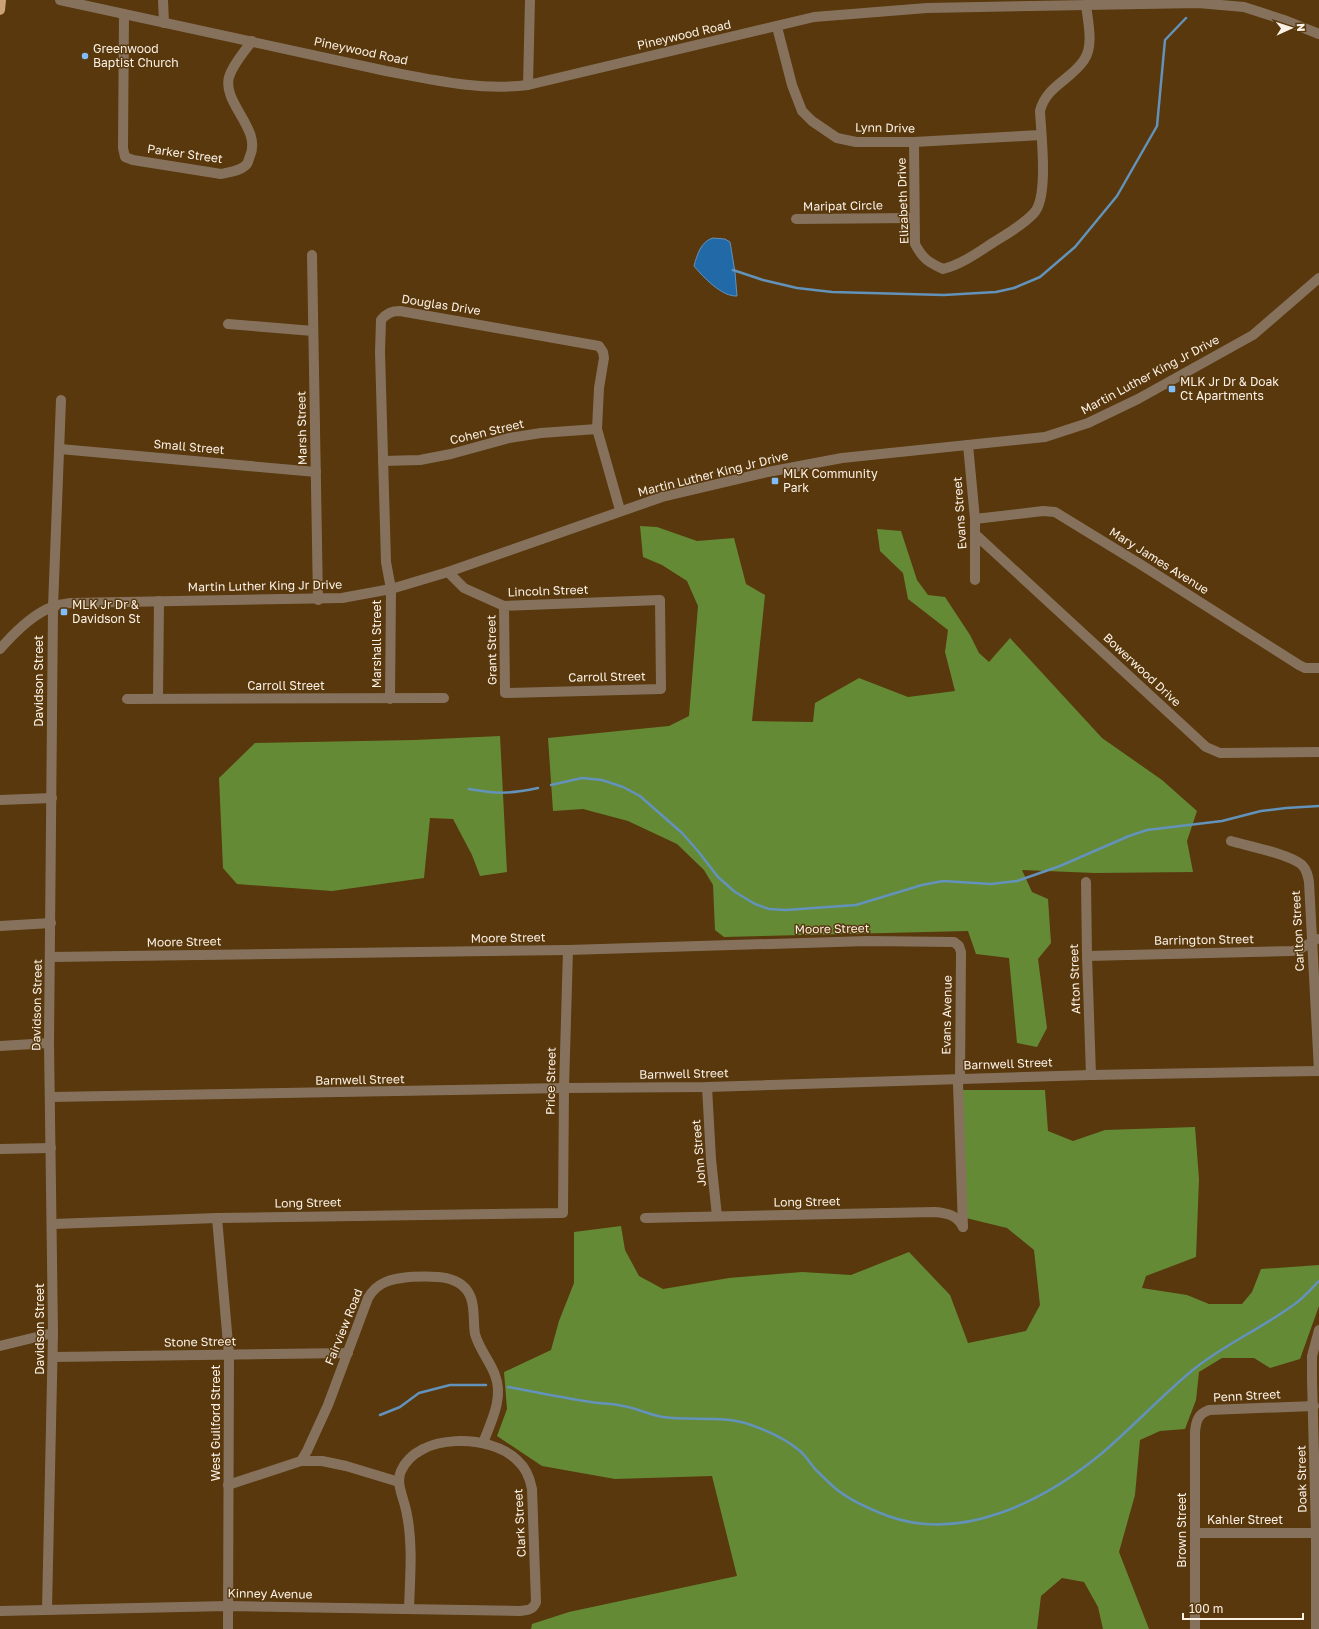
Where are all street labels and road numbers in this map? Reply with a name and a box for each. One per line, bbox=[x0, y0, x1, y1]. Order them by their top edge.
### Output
street label: Pineywood Road bbox=[635, 16, 732, 53]
street label: Pineywood Road bbox=[313, 33, 410, 68]
street label: Lynn Drive bbox=[855, 119, 915, 136]
street label: Parker Street bbox=[146, 141, 224, 166]
street label: Elizabeth Drive bbox=[893, 157, 912, 245]
street label: Maripat Circle bbox=[803, 197, 883, 214]
street label: Douglas Drive bbox=[400, 291, 482, 318]
street label: Martin Luther King Jr Drive bbox=[1078, 332, 1221, 417]
street label: Marsh Street bbox=[293, 391, 310, 465]
street label: Cohen Street bbox=[448, 416, 526, 447]
street label: Small Street bbox=[153, 436, 225, 457]
street label: Martin Luther King Jr Drive bbox=[636, 448, 790, 499]
street label: Evans Street bbox=[949, 476, 970, 550]
street label: Mary James Avenue bbox=[1107, 524, 1212, 597]
street label: Martin Luther King Jr Drive bbox=[188, 577, 342, 594]
street label: Lincoln Street bbox=[507, 582, 589, 599]
street label: Marshall Street bbox=[369, 600, 384, 688]
street label: Grant Street bbox=[483, 614, 500, 685]
street label: Bowerwood Drive bbox=[1100, 630, 1184, 709]
street label: Davidson Street bbox=[31, 635, 46, 727]
street label: Carroll Street bbox=[568, 668, 646, 685]
street label: Carroll Street bbox=[247, 678, 325, 693]
street label: Carlton Street bbox=[1288, 890, 1307, 972]
street label: Moore Street bbox=[794, 920, 870, 937]
street label: Moore Street bbox=[470, 929, 546, 946]
street label: Barrington Street bbox=[1154, 931, 1254, 948]
street label: Moore Street bbox=[146, 933, 222, 950]
street label: Afton Street bbox=[1066, 943, 1083, 1014]
street label: Davidson Street bbox=[28, 959, 45, 1051]
street label: Evans Avenue bbox=[938, 975, 955, 1055]
street label: Price Street bbox=[542, 1047, 559, 1115]
street label: Barnwell Street bbox=[963, 1054, 1053, 1073]
street label: Barnwell Street bbox=[639, 1065, 729, 1082]
street label: Barnwell Street bbox=[315, 1071, 405, 1088]
street label: John Street bbox=[688, 1119, 709, 1187]
street label: Long Street bbox=[773, 1193, 841, 1210]
street label: Long Street bbox=[274, 1194, 342, 1211]
street label: Davidson Street bbox=[32, 1283, 47, 1375]
street label: Fairview Road bbox=[321, 1287, 366, 1367]
street label: Stone Street bbox=[164, 1333, 236, 1350]
street label: West Guilford Street bbox=[208, 1364, 223, 1481]
street label: Penn Street bbox=[1213, 1386, 1282, 1405]
street label: Doak Street bbox=[1293, 1445, 1310, 1513]
street label: Clark Street bbox=[510, 1488, 529, 1558]
street label: Brown Street bbox=[1174, 1492, 1189, 1568]
street label: Kahler Street bbox=[1207, 1512, 1283, 1527]
street label: Kinney Avenue bbox=[227, 1585, 313, 1602]

